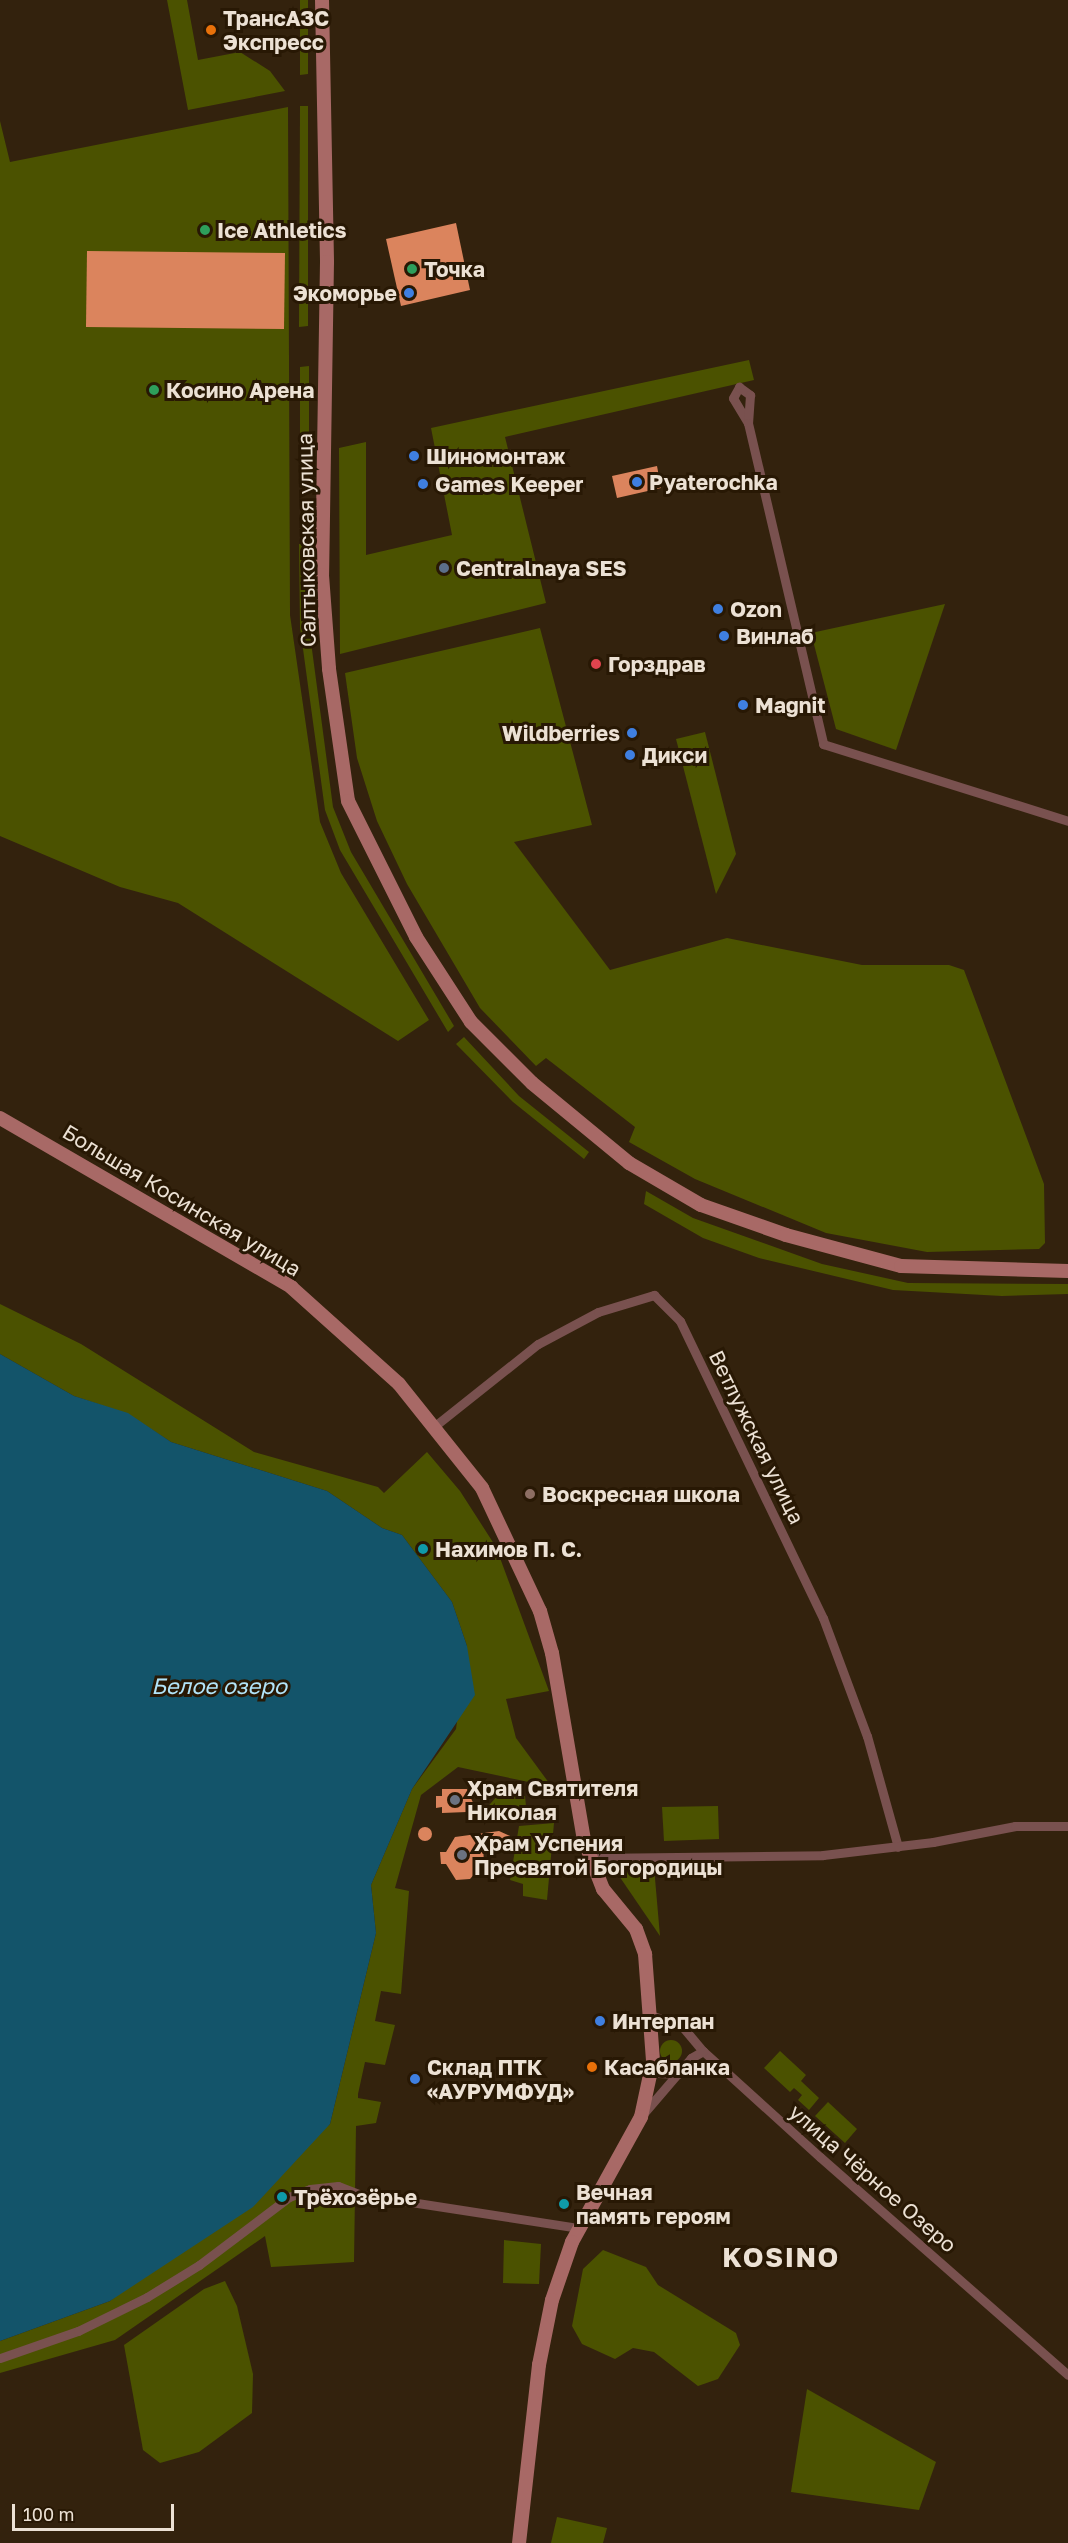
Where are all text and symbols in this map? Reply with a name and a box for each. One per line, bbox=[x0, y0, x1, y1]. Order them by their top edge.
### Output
place label: ТрансАЗС Экспресс bbox=[223, 5, 329, 55]
marker: ТрансАЗС Экспресс bbox=[204, 23, 218, 37]
place label: Ice Athletics bbox=[217, 217, 346, 243]
marker: Ice Athletics bbox=[198, 223, 212, 237]
place label: Точка bbox=[424, 256, 485, 282]
marker: Точка bbox=[405, 262, 419, 276]
place label: Экоморье bbox=[293, 280, 397, 306]
marker: Экоморье bbox=[402, 286, 416, 300]
place label: Косино Арена bbox=[166, 377, 314, 403]
marker: Косино Арена bbox=[147, 383, 161, 397]
street label: Салтыковская улица bbox=[292, 433, 320, 647]
place label: Шиномонтаж bbox=[426, 443, 566, 469]
marker: Шиномонтаж bbox=[407, 449, 421, 463]
place label: Pyaterochka bbox=[649, 469, 778, 495]
place label: Games Keeper bbox=[435, 471, 583, 497]
marker: Pyaterochka bbox=[630, 475, 644, 489]
marker: Games Keeper bbox=[416, 477, 430, 491]
place label: Centralnaya SES bbox=[456, 555, 627, 581]
marker: Centralnaya SES bbox=[437, 561, 451, 575]
place label: Ozon bbox=[730, 596, 782, 622]
marker: Ozon bbox=[711, 602, 725, 616]
place label: Винлаб bbox=[736, 623, 814, 649]
marker: Винлаб bbox=[717, 629, 731, 643]
place label: Горздрав bbox=[608, 651, 706, 677]
marker: Горздрав bbox=[589, 657, 603, 671]
place label: Magnit bbox=[755, 692, 826, 718]
marker: Magnit bbox=[736, 698, 750, 712]
place label: Wildberries bbox=[502, 720, 620, 746]
marker: Wildberries bbox=[625, 726, 639, 740]
place label: Дикси bbox=[642, 742, 707, 768]
marker: Дикси bbox=[623, 748, 637, 762]
street label: Большая Косинская улица bbox=[58, 1119, 306, 1281]
street label: Ветлужская улица bbox=[704, 1346, 810, 1528]
place label: Воскресная школа bbox=[542, 1481, 740, 1507]
marker: Воскресная школа bbox=[523, 1487, 537, 1501]
place label: Нахимов П. С. bbox=[435, 1536, 582, 1562]
marker: Нахимов П. С. bbox=[416, 1542, 430, 1556]
water label: Белое озеро bbox=[151, 1673, 287, 1699]
place label: Храм Святителя Николая bbox=[467, 1775, 638, 1825]
marker: Храм Святителя Николая bbox=[448, 1793, 462, 1807]
place label: Храм Успения Пресвятой Богородицы bbox=[474, 1830, 722, 1880]
marker: Храм Успения Пресвятой Богородицы bbox=[455, 1848, 469, 1862]
place label: Интерпан bbox=[612, 2008, 714, 2034]
marker: Интерпан bbox=[593, 2014, 607, 2028]
place label: Склад ПТК «АУРУМФУД» bbox=[427, 2054, 574, 2104]
place label: Касабланка bbox=[604, 2054, 730, 2080]
marker: Касабланка bbox=[585, 2060, 599, 2074]
marker: Склад ПТК «АУРУМФУД» bbox=[408, 2072, 422, 2086]
street label: улица Чёрное Озеро bbox=[784, 2099, 962, 2257]
place label: Вечная память героям bbox=[576, 2179, 731, 2229]
place label: Трёхозёрье bbox=[294, 2184, 417, 2210]
marker: Трёхозёрье bbox=[275, 2190, 289, 2204]
marker: Вечная память героям bbox=[557, 2197, 571, 2211]
district label: KOSINO bbox=[722, 2242, 840, 2274]
scale bar bbox=[15, 2492, 177, 2530]
text: 100 m bbox=[23, 2503, 74, 2525]

